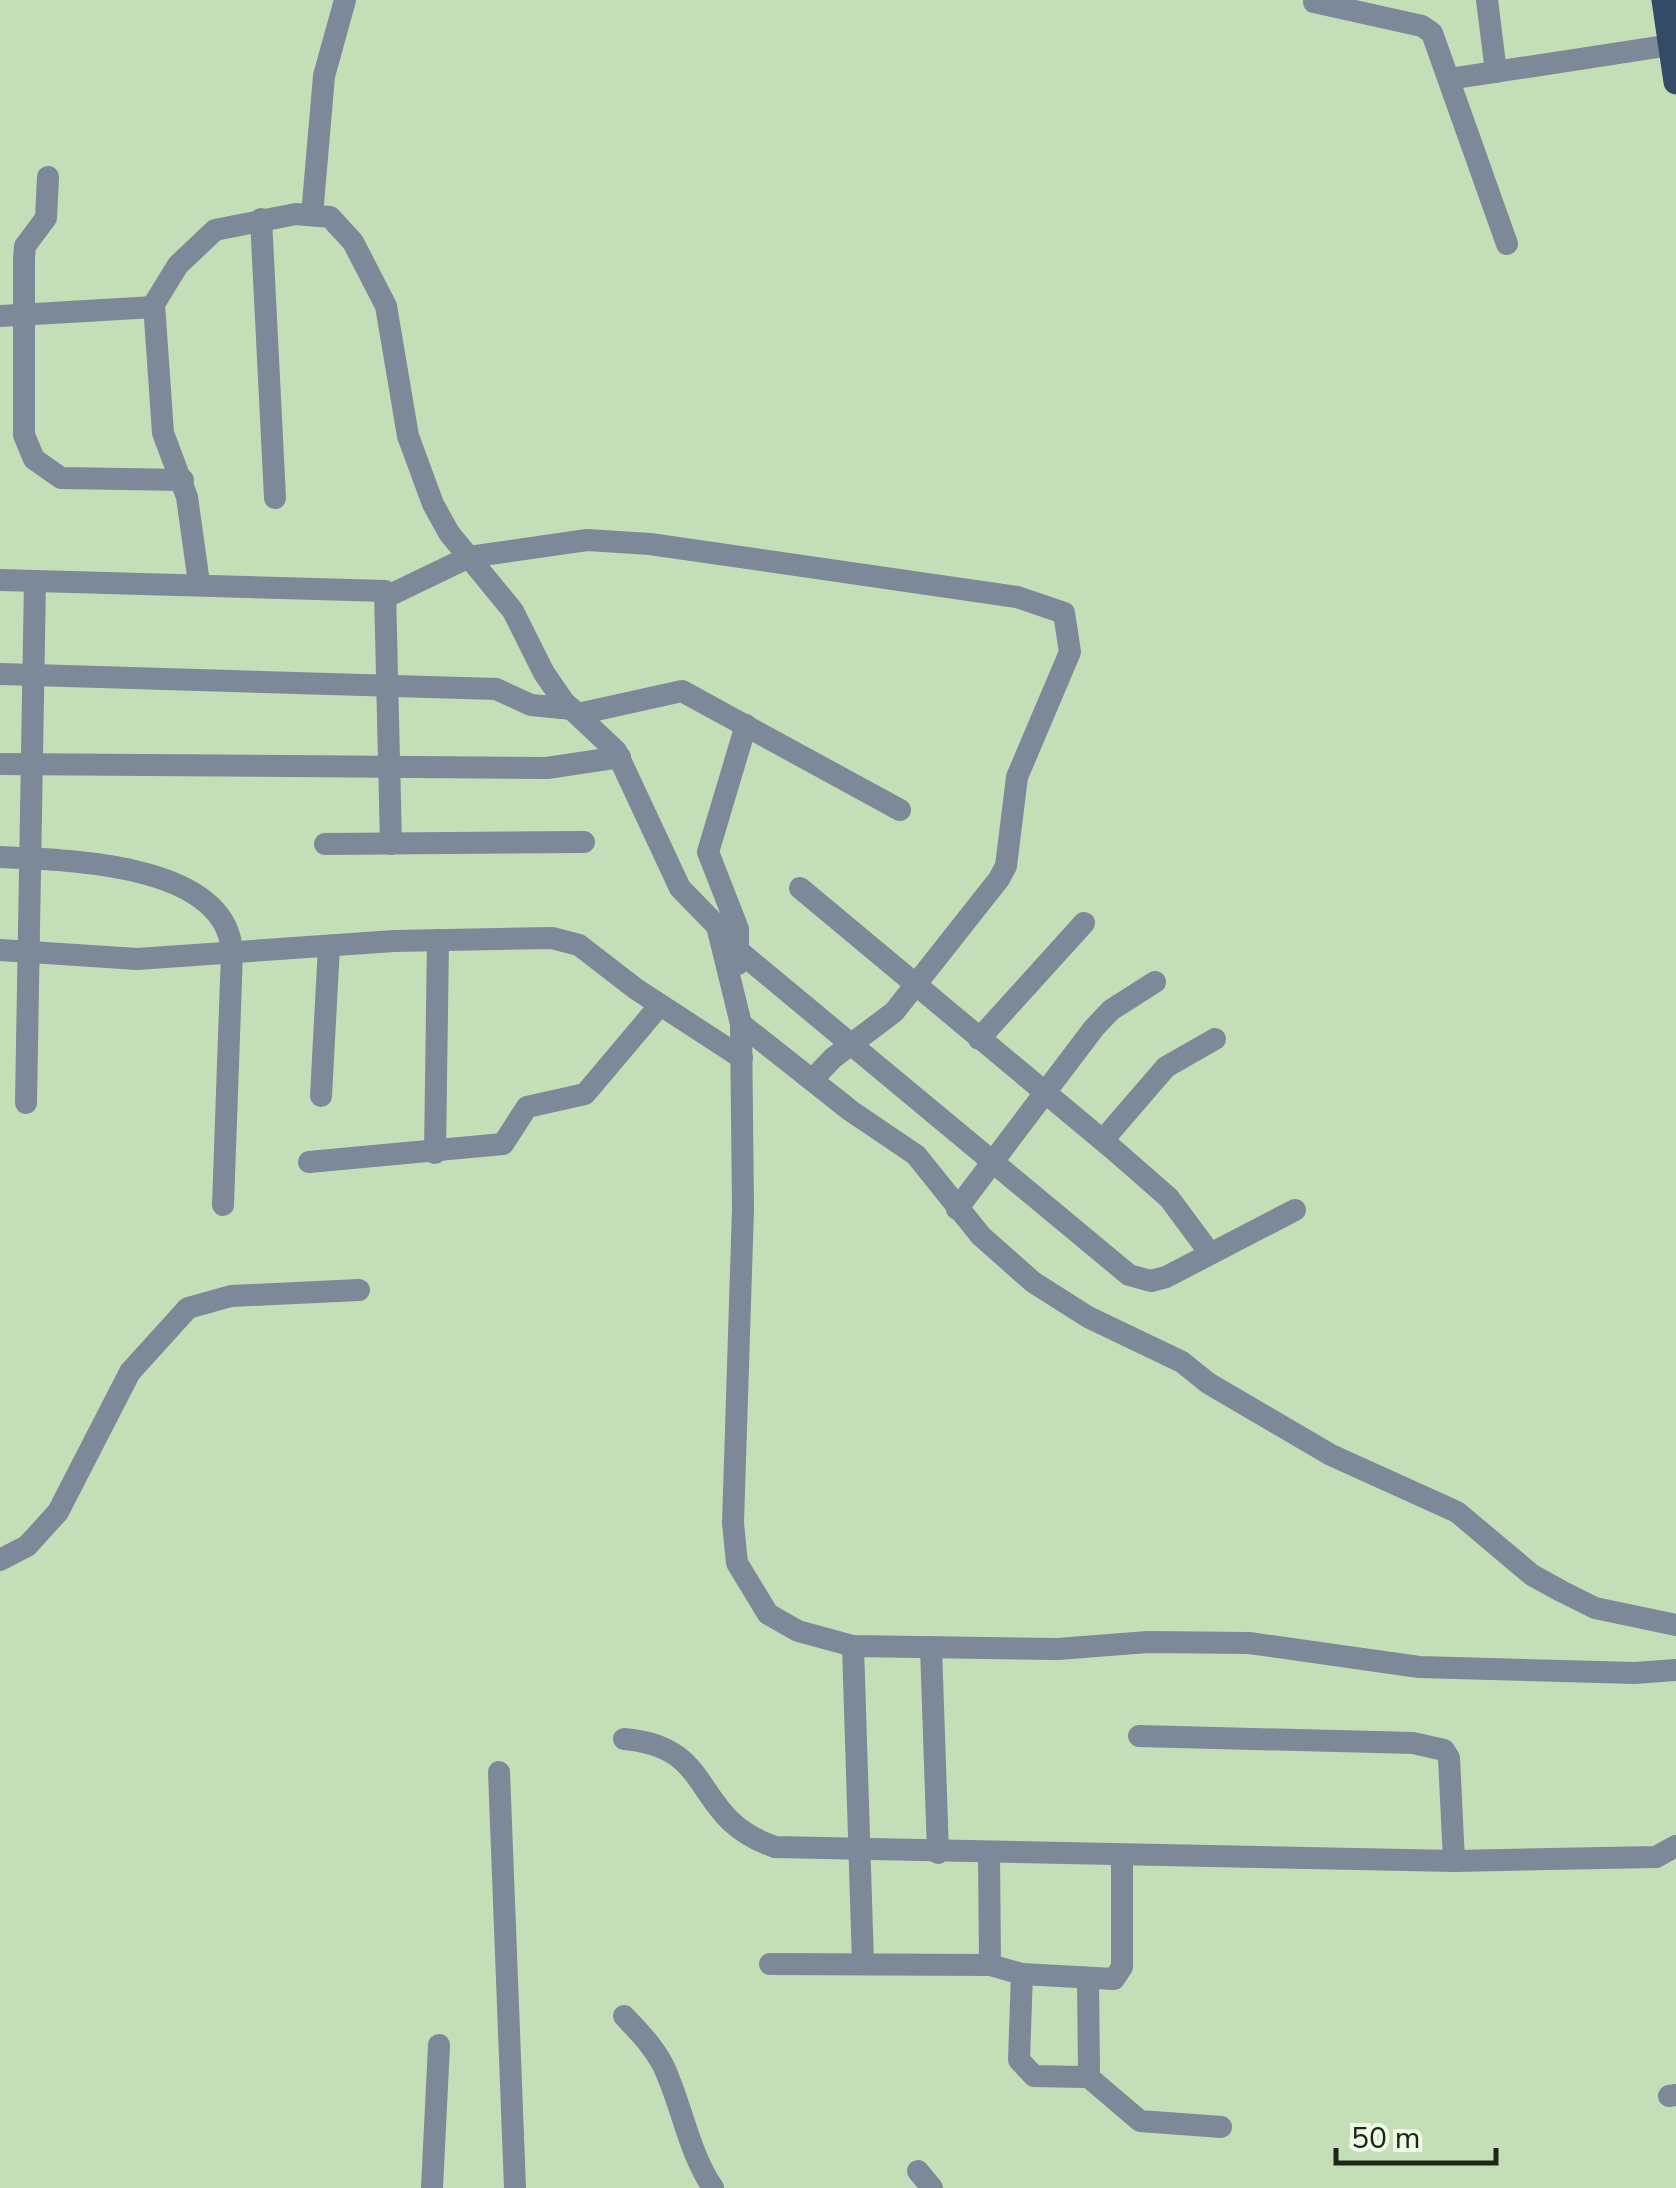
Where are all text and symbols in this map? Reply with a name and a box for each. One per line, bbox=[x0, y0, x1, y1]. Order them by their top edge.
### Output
scale bar bbox=[1336, 2103, 1496, 2165]
text: 50 m bbox=[1351, 2118, 1420, 2159]

